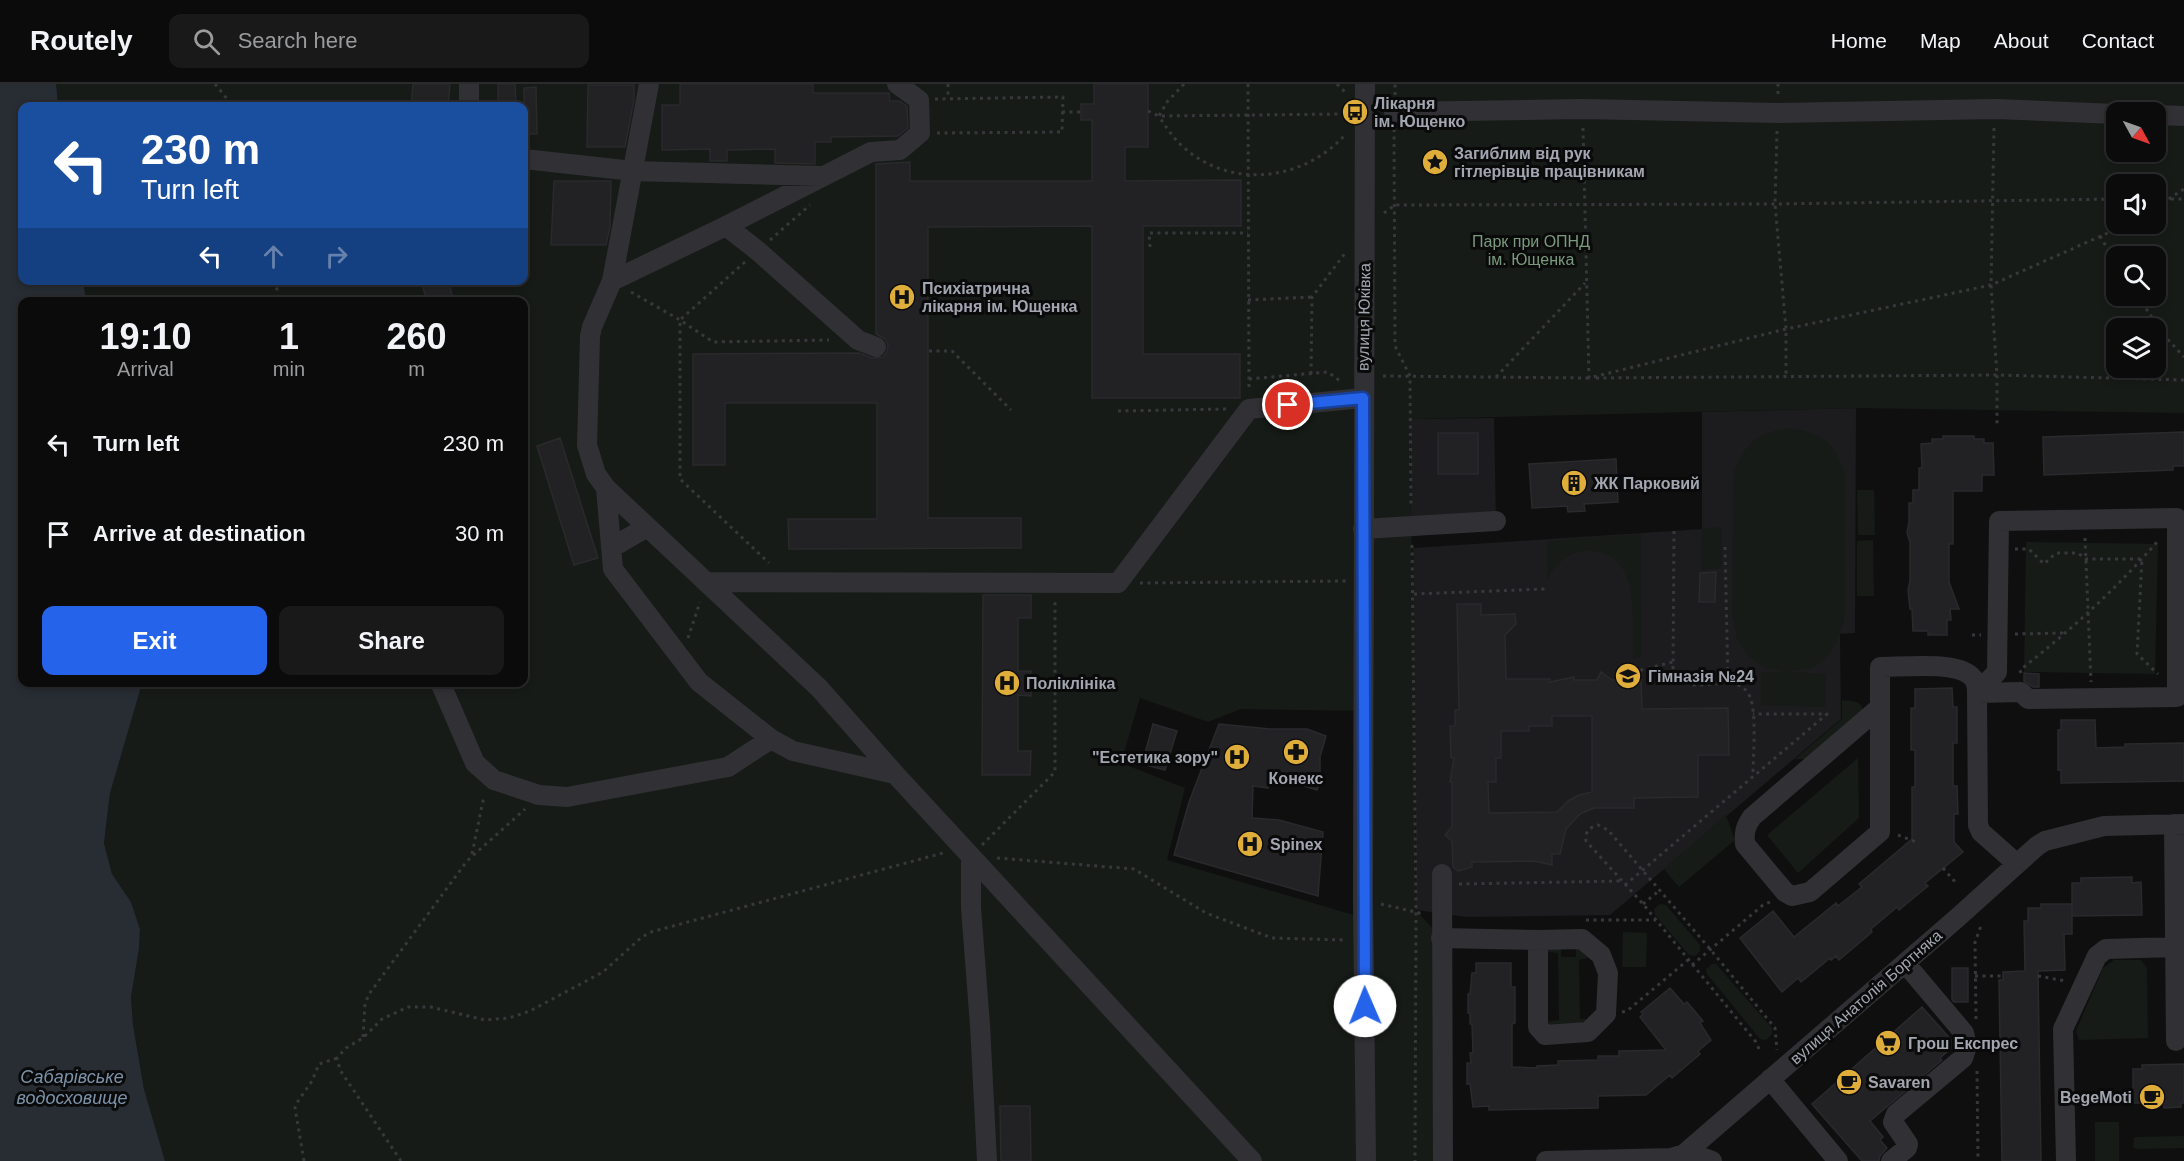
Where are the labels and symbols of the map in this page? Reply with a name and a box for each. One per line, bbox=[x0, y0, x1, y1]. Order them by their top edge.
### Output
place label: Лікарня ім. Ющенко bbox=[1374, 95, 1466, 130]
bus stop icon: Лікарня ім. Ющенко bbox=[1340, 97, 1370, 127]
north arrow bbox=[2106, 102, 2166, 162]
place label: Загиблим від рук гітлерівців працівникам bbox=[1454, 145, 1645, 180]
place icon: Загиблим від рук гітлерівців працівникам bbox=[1420, 147, 1450, 177]
park label: Парк при ОПНД ім. Ющенка bbox=[1472, 233, 1590, 268]
street label: вулиця Юківка bbox=[1355, 263, 1373, 371]
place label: Психіатрична лікарня ім. Ющенка bbox=[922, 280, 1077, 315]
hospital icon: Психіатрична лікарня ім. Ющенка bbox=[887, 282, 917, 312]
pin bbox=[1262, 379, 1313, 430]
building icon: ЖК Парковий bbox=[1559, 468, 1589, 498]
place label: ЖК Парковий bbox=[1593, 475, 1700, 492]
school or university icon: Гімназія №24 bbox=[1613, 661, 1643, 691]
hospital icon: Поліклініка bbox=[992, 668, 1022, 698]
place label: Гімназія №24 bbox=[1648, 668, 1754, 685]
place label: Поліклініка bbox=[1026, 675, 1115, 692]
pharmacy icon: Конекс bbox=[1281, 737, 1311, 767]
hospital icon: "Естетика зору" bbox=[1222, 742, 1252, 772]
place label: "Естетика зору" bbox=[1092, 749, 1218, 766]
place label: Конекс bbox=[1269, 770, 1324, 787]
hospital icon: Spinex bbox=[1235, 829, 1265, 859]
place label: Spinex bbox=[1270, 836, 1323, 853]
street label: вулиця Анатолія Бортняка bbox=[1787, 927, 1945, 1067]
position arrow bbox=[1333, 974, 1397, 1038]
supermarket icon: Грош Експрес bbox=[1873, 1028, 1903, 1058]
place label: Грош Експрес bbox=[1908, 1035, 2018, 1052]
water label: Сабарівське водосховище bbox=[16, 1067, 128, 1108]
cafe icon: Savaren bbox=[1834, 1067, 1864, 1097]
place label: Savaren bbox=[1868, 1074, 1930, 1091]
cafe icon: BegeMoti bbox=[2137, 1082, 2167, 1112]
place label: BegeMoti bbox=[2060, 1089, 2132, 1106]

